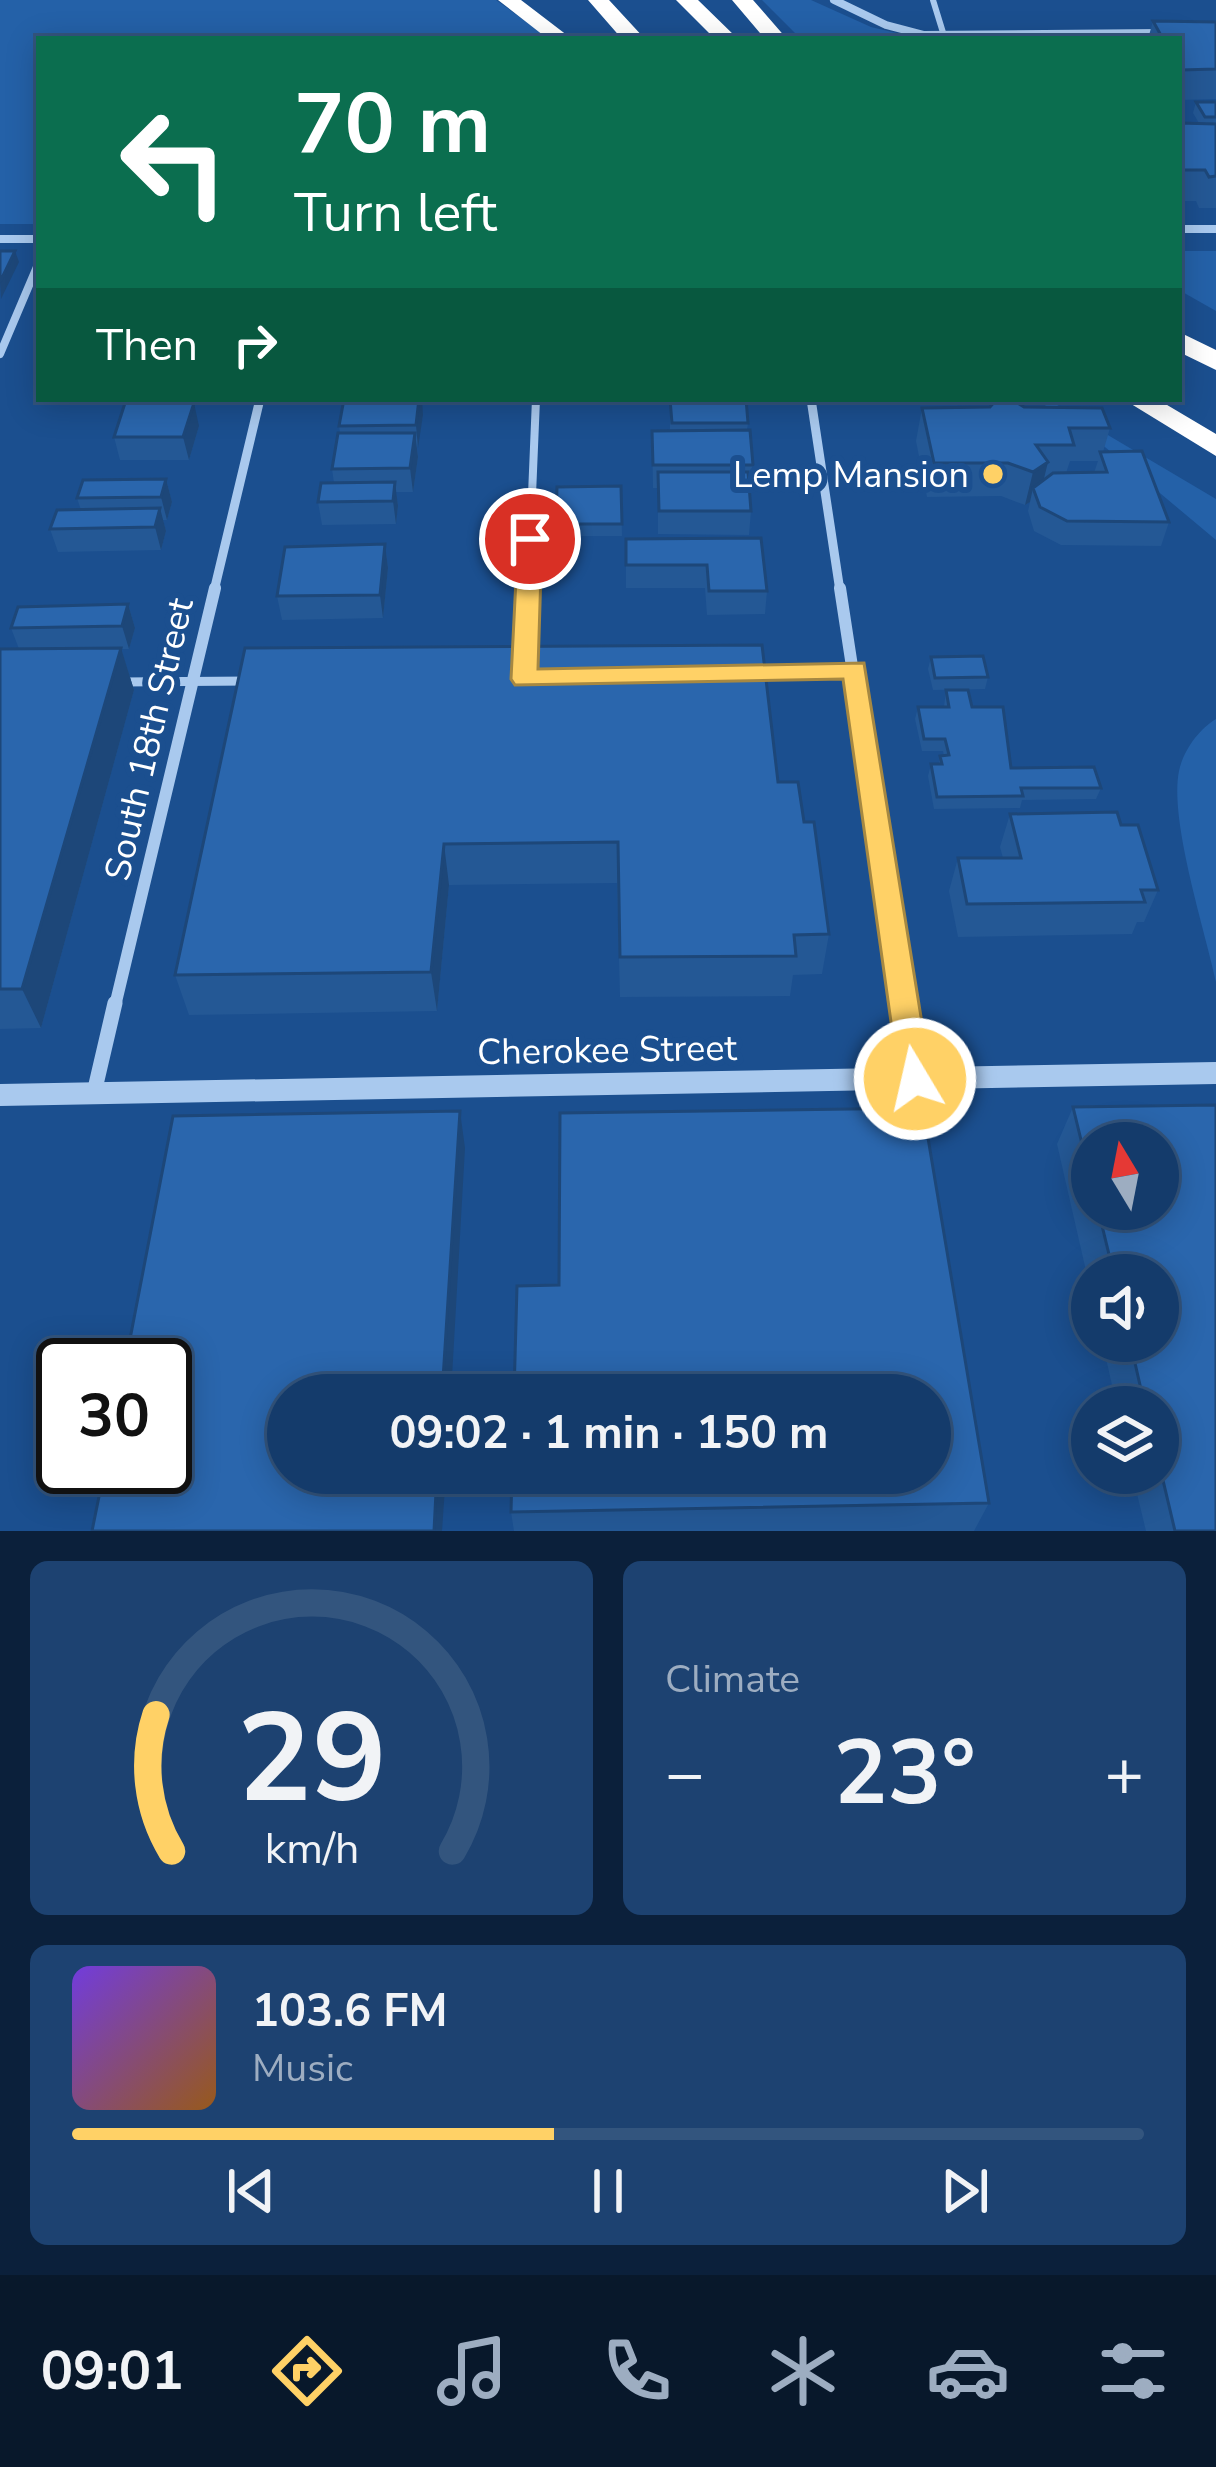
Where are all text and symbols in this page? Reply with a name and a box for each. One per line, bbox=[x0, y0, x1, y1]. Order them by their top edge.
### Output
text: 70 m bbox=[294, 67, 491, 182]
icon: left bbox=[96, 84, 252, 240]
text: Turn left bbox=[294, 176, 497, 250]
icon: right bbox=[222, 312, 288, 378]
text: Then bbox=[96, 315, 198, 376]
place label: Lemp Mansion bbox=[733, 451, 969, 500]
marker: Lemp Mansion bbox=[980, 461, 1006, 487]
pin bbox=[479, 488, 581, 590]
icon: arrive bbox=[497, 506, 563, 572]
street label: South 18th Street bbox=[93, 593, 206, 885]
position arrow bbox=[852, 1016, 978, 1142]
street label: Cherokee Street bbox=[477, 1024, 738, 1077]
north arrow bbox=[1071, 1122, 1179, 1230]
map controls bbox=[1071, 1122, 1179, 1494]
button: sound bbox=[1071, 1254, 1179, 1362]
speed limit sign: 30 bbox=[36, 1338, 192, 1494]
button: layers bbox=[1071, 1386, 1179, 1494]
text: 09:02 · 1 min · 150 m bbox=[389, 1403, 829, 1464]
text: Climate bbox=[665, 1653, 800, 1706]
text: 29 bbox=[237, 1674, 386, 1844]
text: 23° bbox=[833, 1712, 976, 1835]
text: − bbox=[665, 1729, 705, 1819]
text: + bbox=[1104, 1729, 1144, 1819]
text: km/h bbox=[264, 1820, 359, 1878]
text: 103.6 FM bbox=[252, 1981, 448, 2042]
text: Music bbox=[252, 2042, 353, 2095]
icon: previous bbox=[218, 2158, 284, 2224]
icon: pause bbox=[575, 2158, 641, 2224]
icon: next bbox=[932, 2158, 998, 2224]
icon: directions bbox=[265, 2329, 349, 2413]
icon: music bbox=[430, 2329, 514, 2413]
icon: phone bbox=[595, 2329, 679, 2413]
icon: climate bbox=[761, 2329, 845, 2413]
icon: car bbox=[926, 2329, 1010, 2413]
icon: filters bbox=[1091, 2329, 1175, 2413]
text: 09:01 bbox=[41, 2334, 184, 2408]

